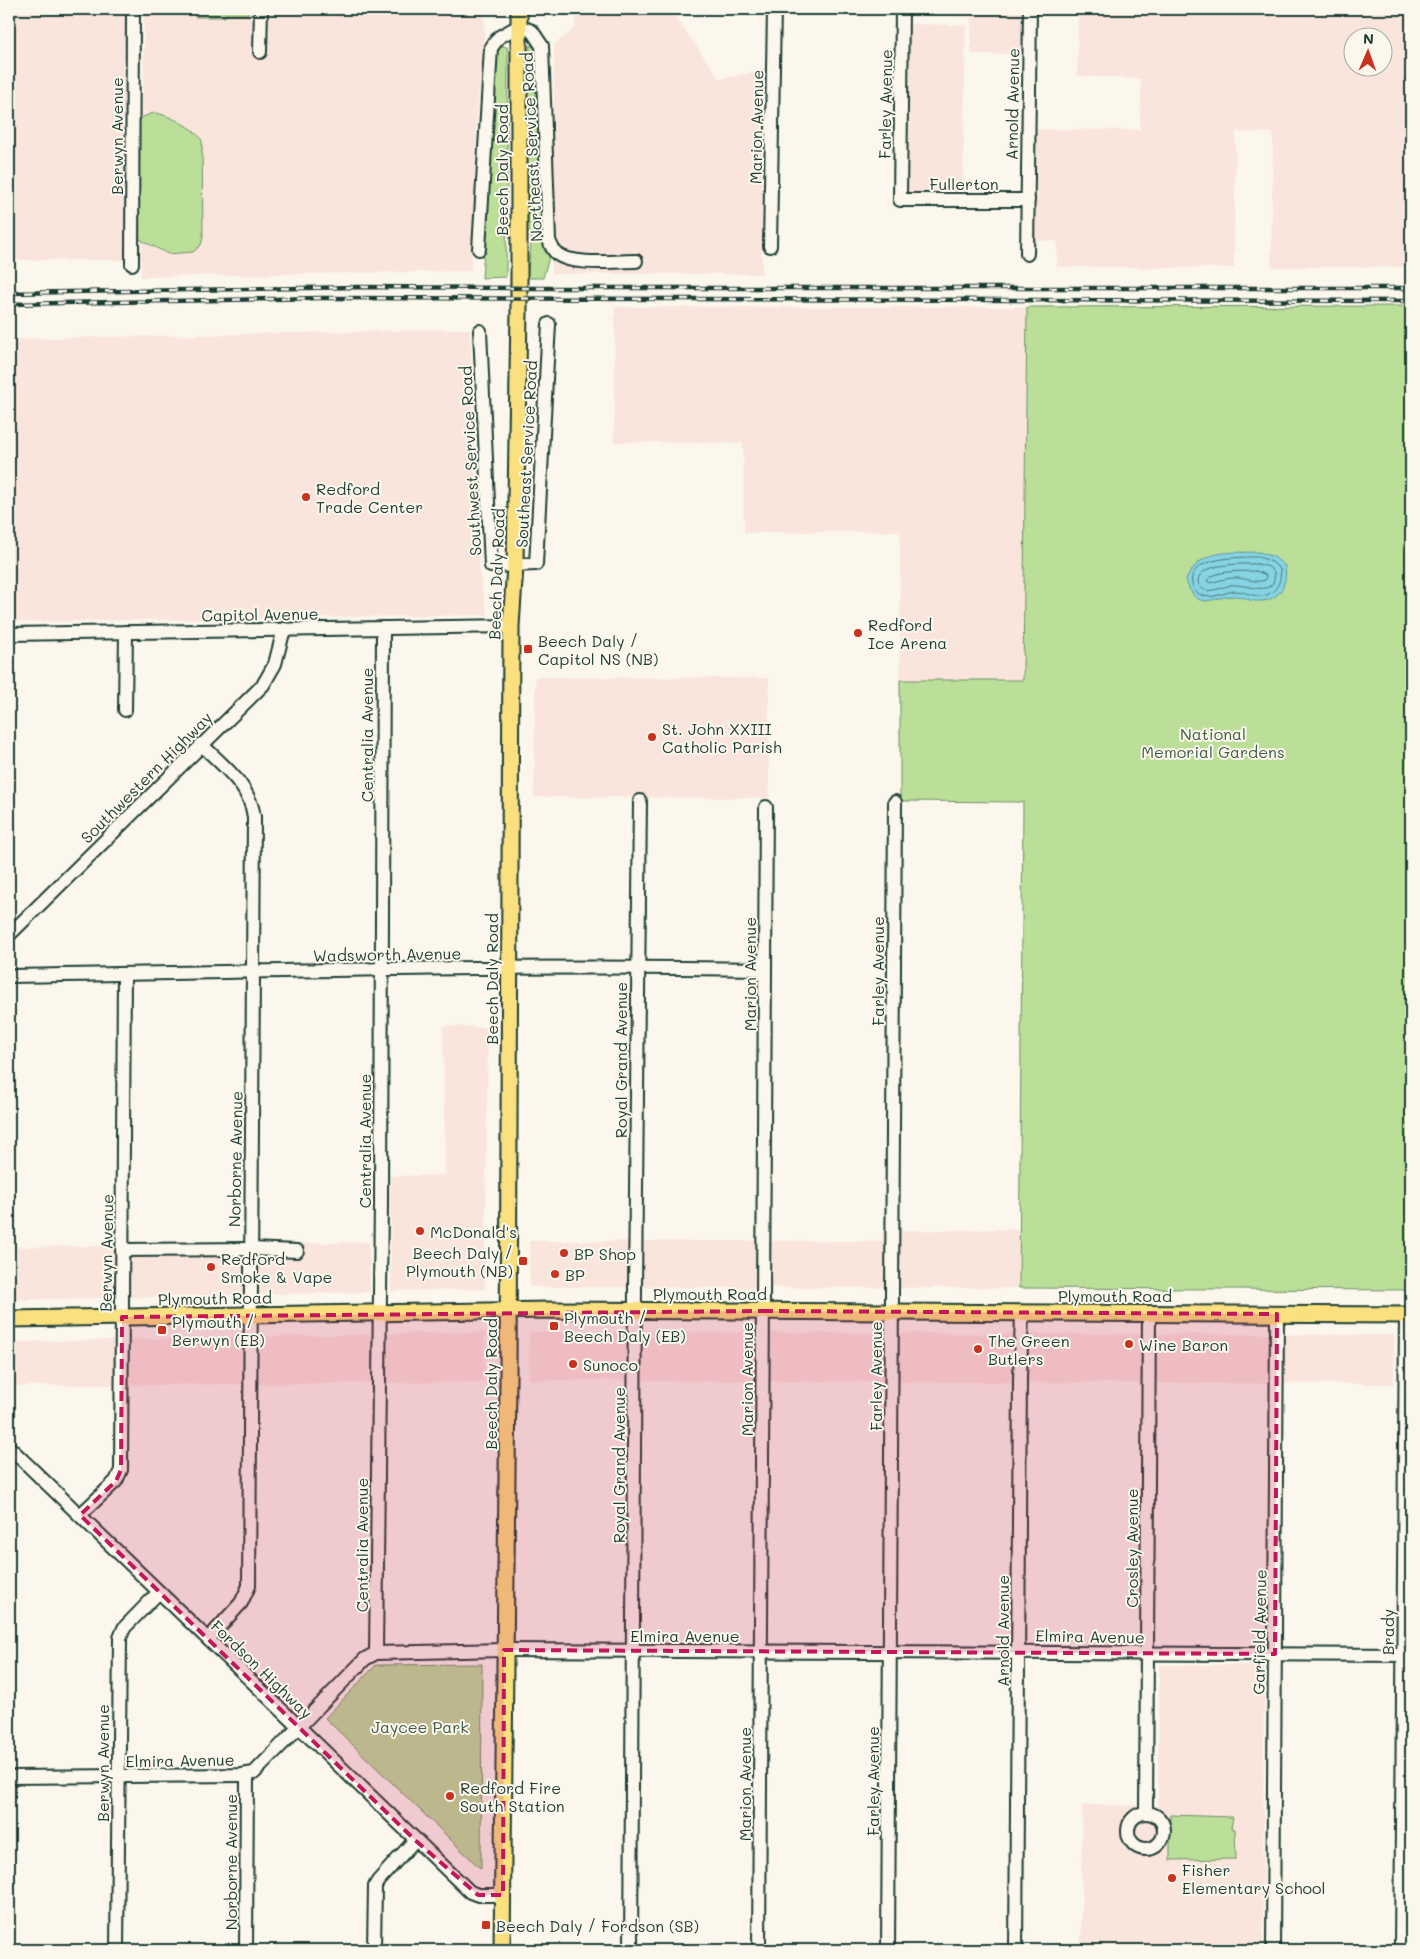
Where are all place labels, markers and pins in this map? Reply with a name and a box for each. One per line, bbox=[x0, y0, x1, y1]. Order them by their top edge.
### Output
place label: Redford Trade Center bbox=[316, 478, 423, 517]
marker: Redford Trade Center bbox=[300, 491, 312, 503]
place label: Redford Ice Arena bbox=[868, 614, 947, 653]
marker: Redford Ice Arena bbox=[852, 627, 864, 639]
place label: Beech Daly / Capitol NS (NB) bbox=[538, 630, 658, 669]
marker: Beech Daly / Capitol NS (NB) bbox=[522, 643, 534, 655]
place label: St. John XXIII Catholic Parish bbox=[662, 718, 782, 757]
marker: St. John XXIII Catholic Parish bbox=[646, 731, 658, 743]
place label: McDonald's bbox=[430, 1221, 517, 1242]
marker: McDonald's bbox=[414, 1225, 426, 1237]
place label: Beech Daly / Plymouth (NB) bbox=[406, 1242, 513, 1281]
place label: BP Shop bbox=[574, 1243, 636, 1264]
marker: BP Shop bbox=[558, 1247, 570, 1259]
place label: Redford Smoke & Vape bbox=[221, 1248, 332, 1287]
marker: Beech Daly / Plymouth (NB) bbox=[517, 1255, 529, 1267]
marker: Redford Smoke & Vape bbox=[205, 1261, 217, 1273]
place label: BP bbox=[565, 1264, 585, 1285]
marker: BP bbox=[549, 1268, 561, 1280]
place label: Plymouth / Beech Daly (EB) bbox=[564, 1307, 686, 1346]
place label: Plymouth / Berwyn (EB) bbox=[172, 1311, 265, 1350]
marker: Plymouth / Beech Daly (EB) bbox=[548, 1320, 560, 1332]
marker: Plymouth / Berwyn (EB) bbox=[156, 1324, 168, 1336]
place label: The Green Butlers bbox=[988, 1330, 1070, 1369]
place label: Wine Baron bbox=[1139, 1334, 1228, 1355]
marker: Wine Baron bbox=[1123, 1338, 1135, 1350]
marker: The Green Butlers bbox=[972, 1343, 984, 1355]
place label: Sunoco bbox=[583, 1354, 638, 1375]
marker: Sunoco bbox=[567, 1358, 579, 1370]
place label: Redford Fire South Station bbox=[460, 1777, 565, 1816]
marker: Redford Fire South Station bbox=[444, 1790, 456, 1802]
place label: Fisher Elementary School bbox=[1182, 1859, 1326, 1898]
marker: Fisher Elementary School bbox=[1166, 1872, 1178, 1884]
place label: Beech Daly / Fordson (SB) bbox=[496, 1915, 699, 1936]
marker: Beech Daly / Fordson (SB) bbox=[480, 1919, 492, 1931]

